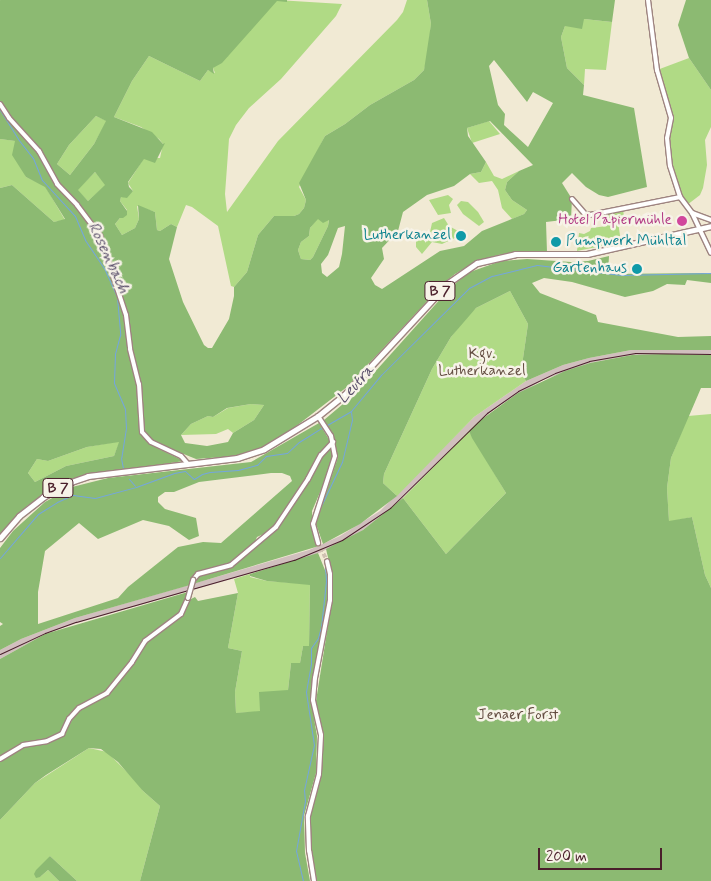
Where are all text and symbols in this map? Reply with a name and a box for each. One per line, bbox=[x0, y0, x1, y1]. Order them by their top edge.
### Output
place label: Hotel Papiermühle bbox=[560, 212, 672, 230]
marker: Hotel Papiermühle bbox=[676, 215, 688, 227]
water label: Rosenbach bbox=[83, 219, 133, 297]
place label: Lutherkanzel bbox=[364, 227, 451, 245]
marker: Lutherkanzel bbox=[455, 230, 467, 242]
place label: Pumpwerk Mühltal bbox=[566, 233, 686, 251]
marker: Pumpwerk Mühltal bbox=[550, 236, 562, 248]
place label: Gartenhaus bbox=[553, 260, 627, 278]
marker: Gartenhaus bbox=[631, 263, 643, 275]
road number: B 7 bbox=[424, 280, 456, 302]
park label: Kgv. Lutherkanzel bbox=[438, 345, 526, 380]
water label: Leutra bbox=[333, 362, 379, 408]
road number: B 7 bbox=[42, 476, 74, 499]
park label: Jenaer Forst bbox=[478, 707, 558, 725]
scale bar bbox=[541, 838, 665, 870]
text: 200 m bbox=[546, 847, 587, 867]

